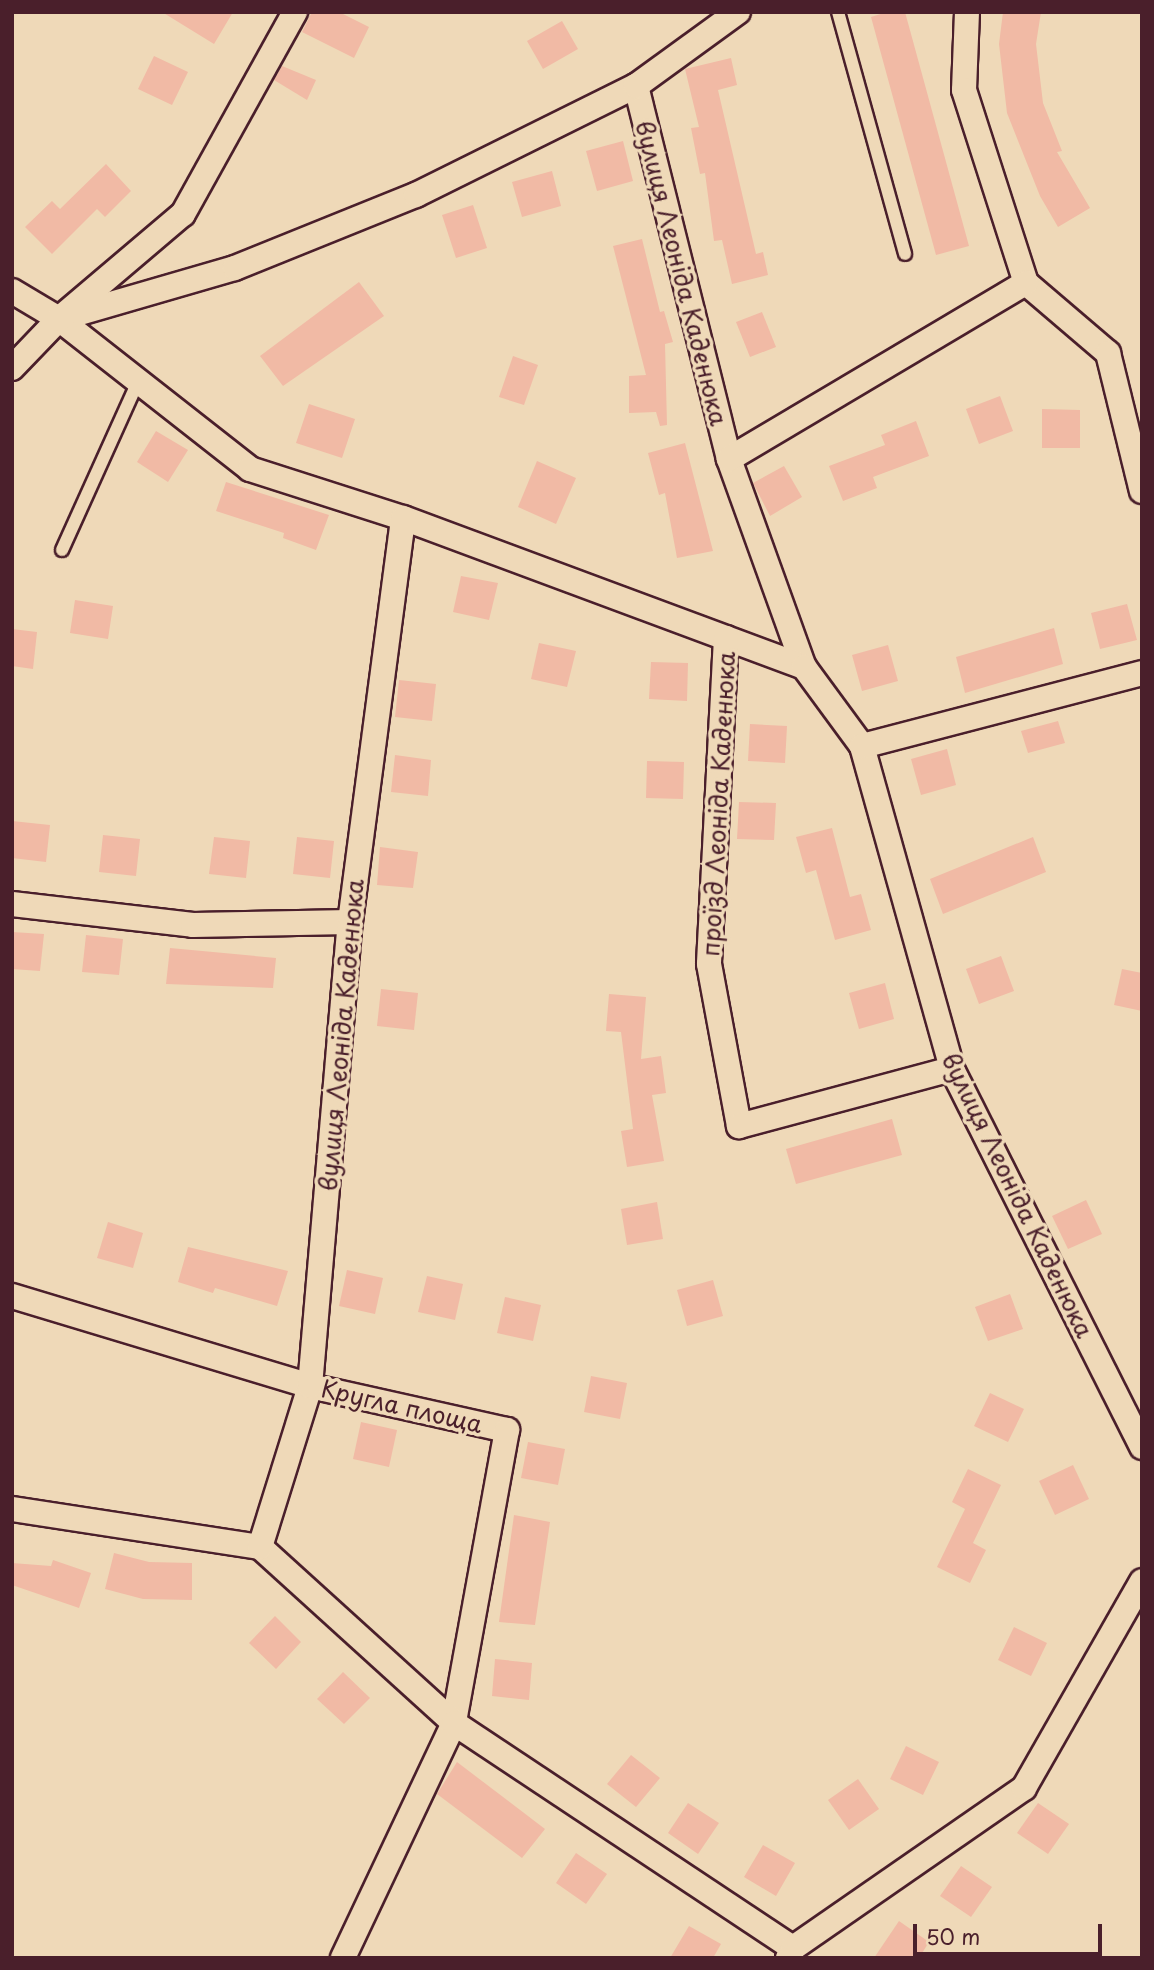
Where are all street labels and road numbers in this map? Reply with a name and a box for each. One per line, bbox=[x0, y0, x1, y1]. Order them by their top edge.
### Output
street label: вулиця Леоніда Каденюка bbox=[630, 117, 734, 429]
street label: проїзд Леоніда Каденюка bbox=[696, 650, 740, 958]
street label: вулиця Леоніда Каденюка bbox=[313, 877, 369, 1193]
street label: вулиця Леоніда Каденюка bbox=[936, 1047, 1100, 1343]
street label: Кругла площа bbox=[318, 1373, 486, 1439]

